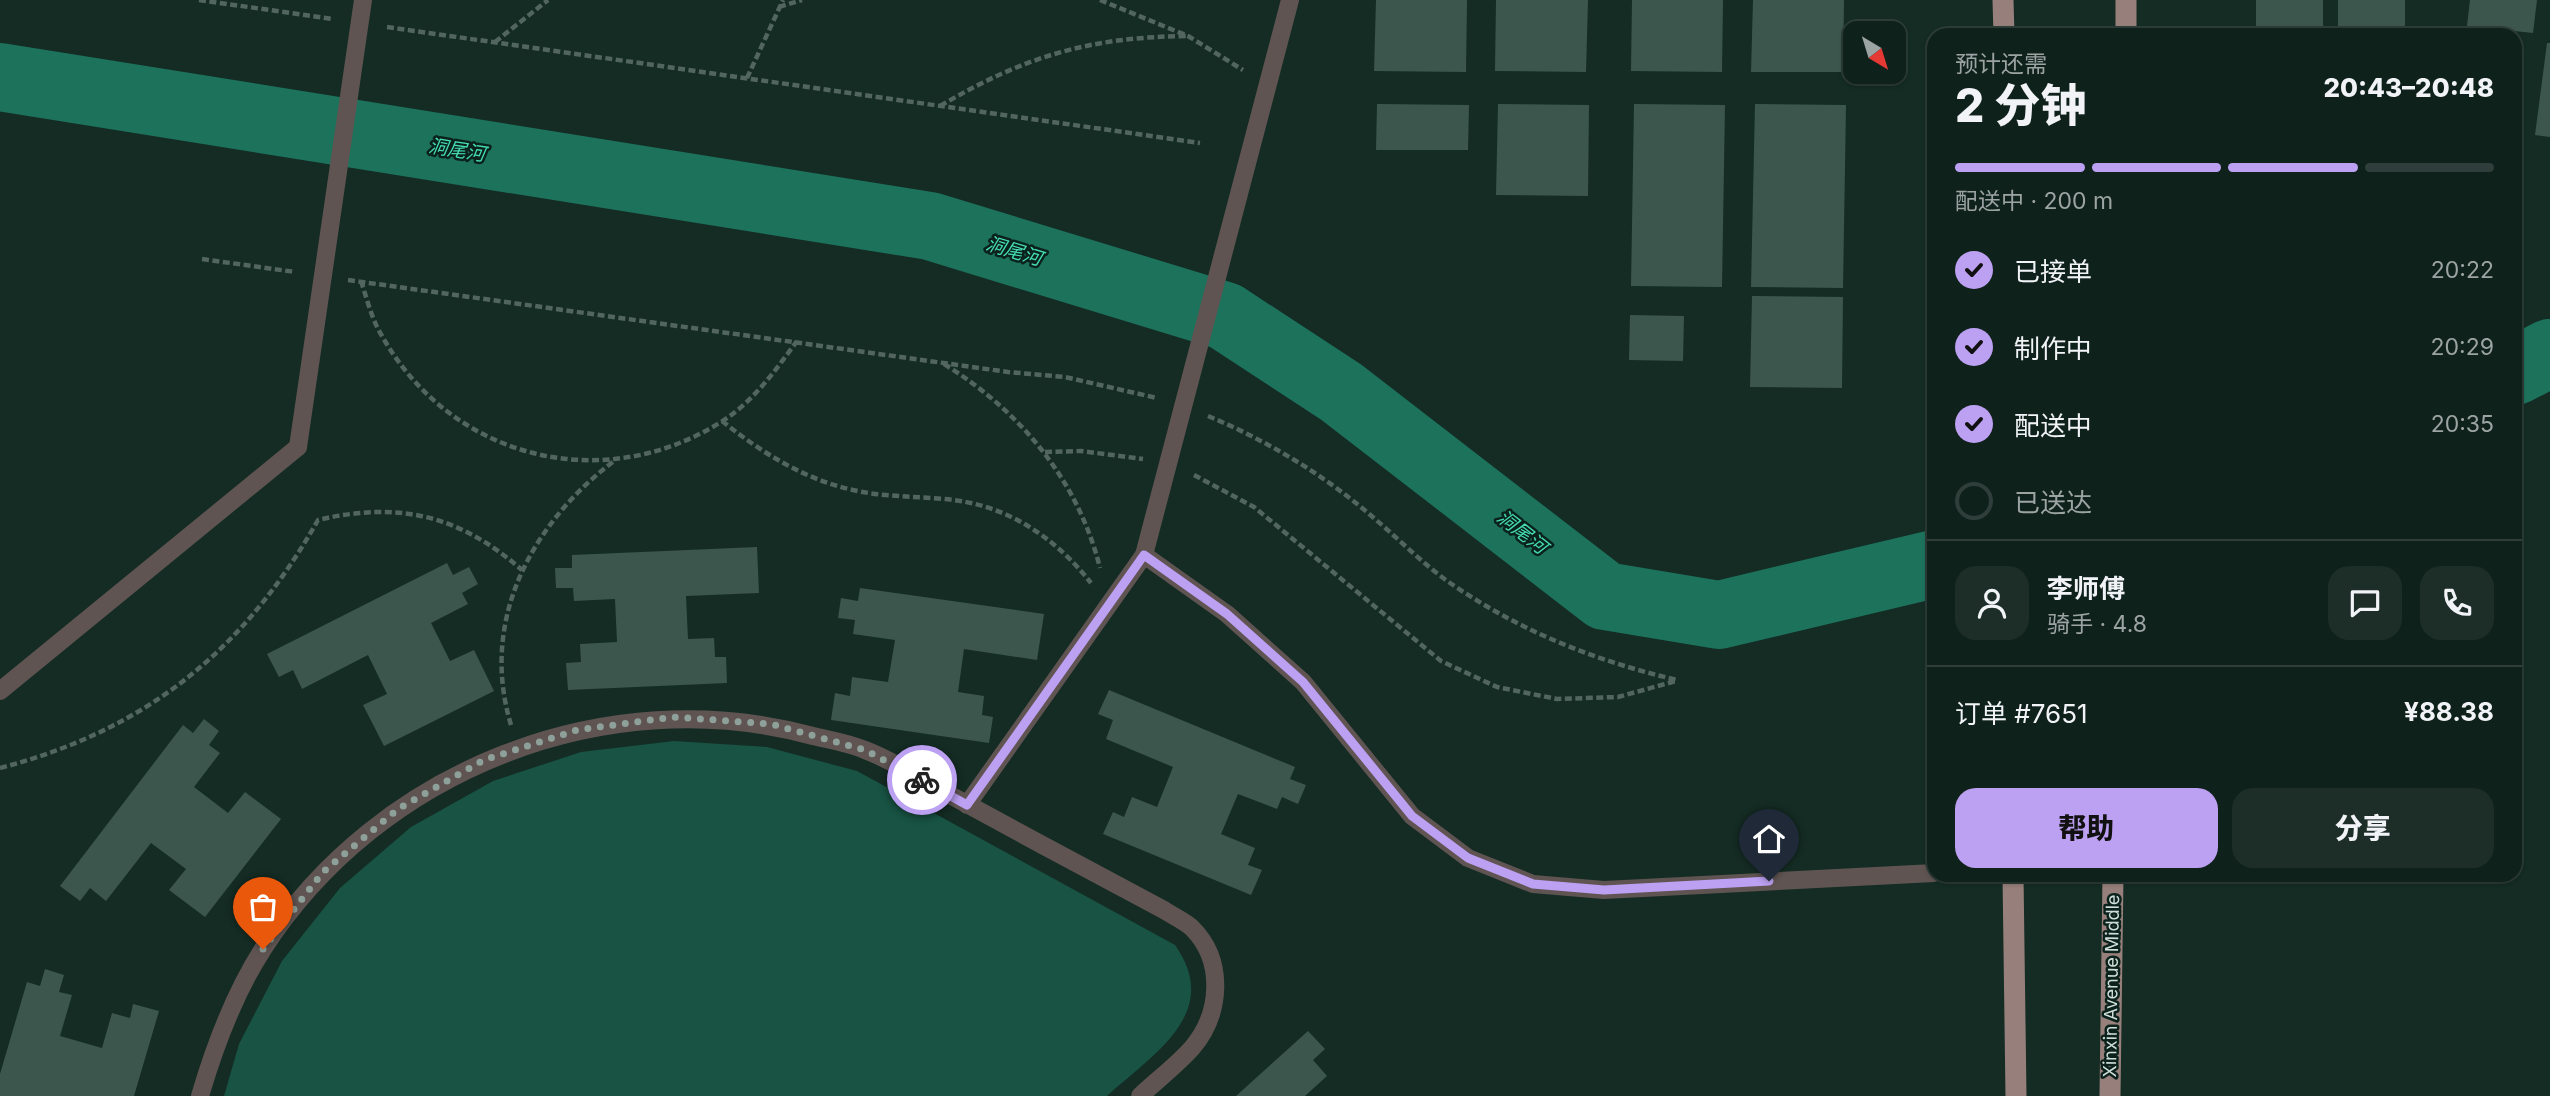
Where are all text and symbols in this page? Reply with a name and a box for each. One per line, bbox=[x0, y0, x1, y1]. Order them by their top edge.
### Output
north arrow bbox=[1843, 21, 1906, 84]
map controls bbox=[1843, 21, 1906, 84]
text: 预计还需 bbox=[1955, 50, 2047, 78]
text: 20:43–20:48 bbox=[2323, 72, 2494, 103]
text: 2 分钟 bbox=[1955, 77, 2086, 133]
water label: 洞尾河 bbox=[427, 134, 491, 166]
text: 配送中 · 200 m bbox=[1955, 187, 2113, 215]
water label: 洞尾河 bbox=[983, 232, 1048, 271]
icon: check bbox=[1955, 251, 1993, 289]
text: 已接单 bbox=[2014, 256, 2092, 287]
text: 20:22 bbox=[2431, 256, 2494, 284]
icon: check bbox=[1955, 328, 1993, 366]
text: 制作中 bbox=[2014, 333, 2092, 364]
text: 20:29 bbox=[2431, 333, 2494, 361]
icon: check bbox=[1955, 405, 1993, 443]
text: 配送中 bbox=[2014, 410, 2092, 441]
text: 20:35 bbox=[2431, 410, 2494, 438]
text: 已送达 bbox=[2014, 487, 2092, 518]
water label: 洞尾河 bbox=[1492, 505, 1555, 561]
button: person bbox=[1955, 566, 2029, 640]
button: chat bbox=[2328, 566, 2402, 640]
button: phone bbox=[2420, 566, 2494, 640]
text: 李师傅 bbox=[2047, 573, 2125, 604]
text: 骑手 · 4.8 bbox=[2047, 610, 2147, 638]
text: ¥88.38 bbox=[2404, 696, 2494, 727]
text: 订单 #7651 bbox=[1955, 698, 2088, 729]
courier bbox=[887, 745, 957, 815]
icon: bike bbox=[903, 761, 941, 799]
button: 帮助 bbox=[1955, 788, 2218, 868]
button: 分享 bbox=[2232, 788, 2494, 868]
pin bbox=[1739, 809, 1799, 881]
icon: home bbox=[1750, 820, 1788, 858]
pin bbox=[233, 877, 293, 949]
icon: bag bbox=[244, 888, 282, 926]
street label: Xinxin Avenue Middle bbox=[2099, 894, 2123, 1078]

